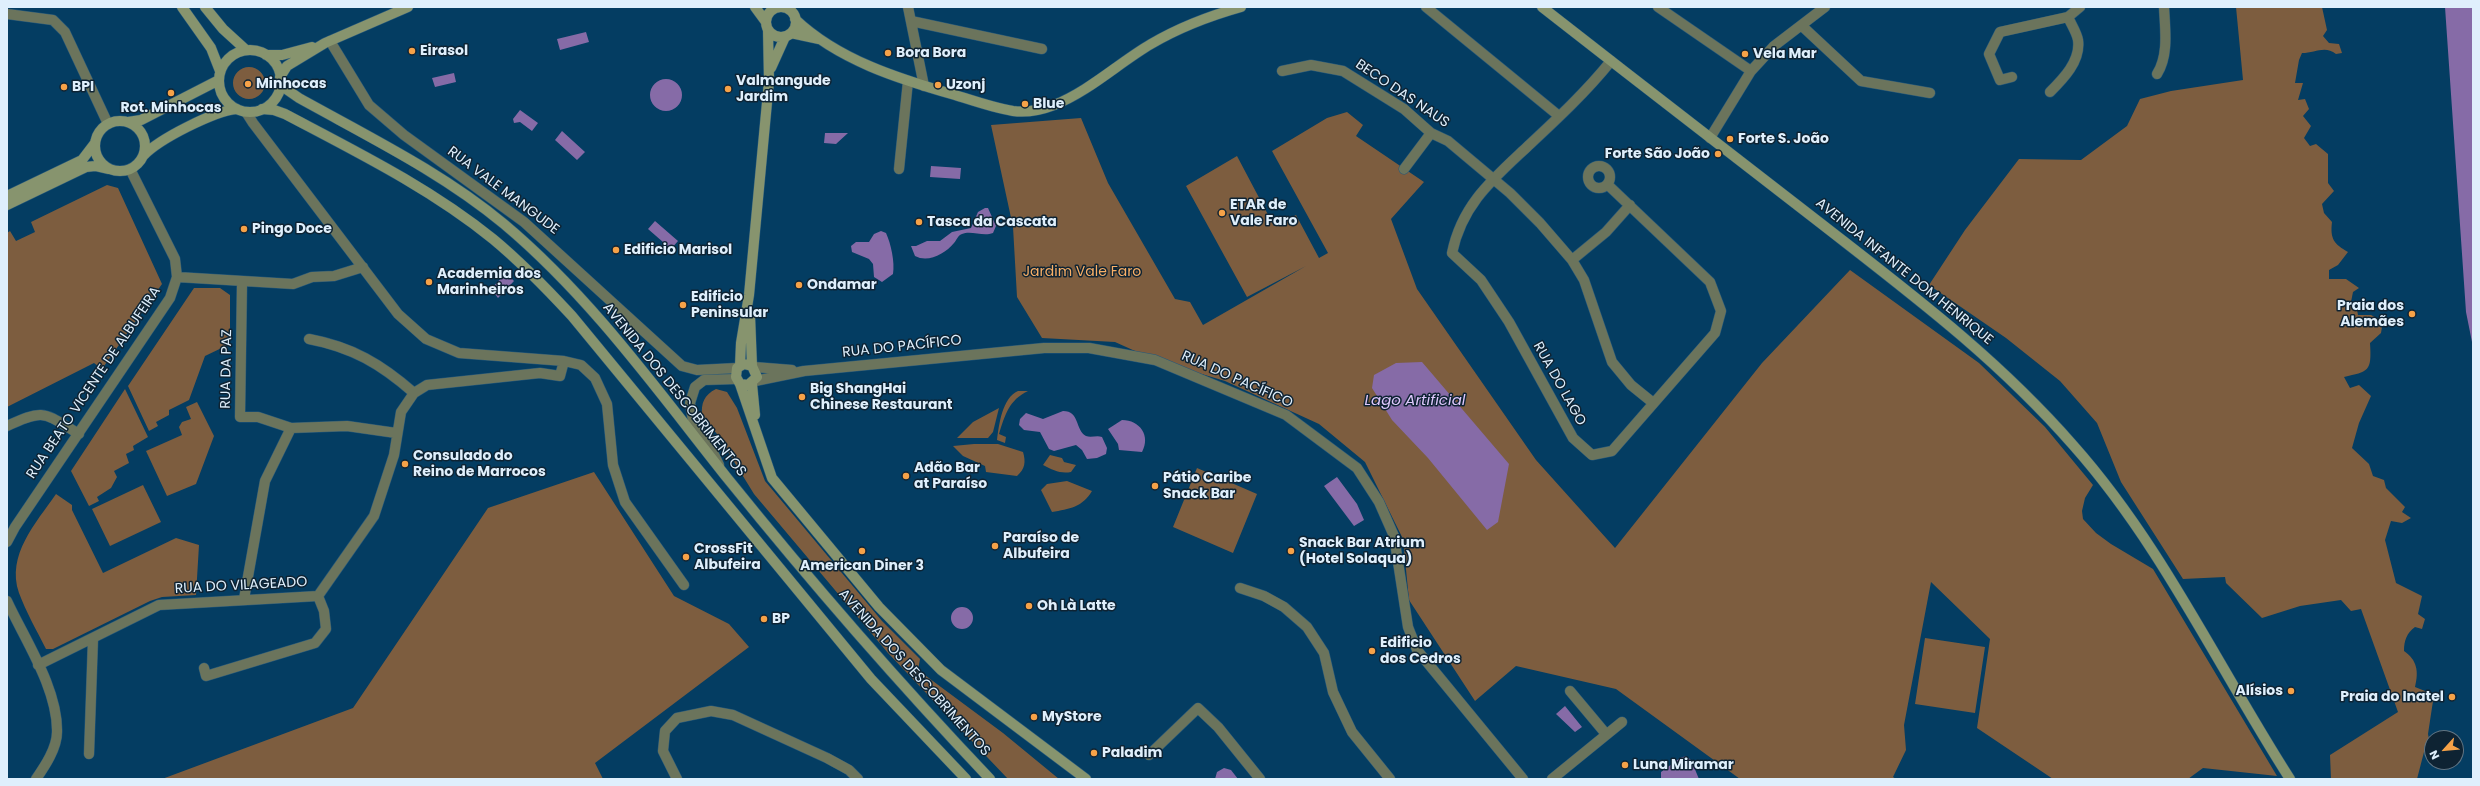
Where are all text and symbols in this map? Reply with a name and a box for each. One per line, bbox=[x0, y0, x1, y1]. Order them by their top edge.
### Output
place label: Eirasol bbox=[420, 43, 468, 59]
place label: Bora Bora bbox=[896, 45, 966, 61]
marker: Eirasol bbox=[407, 46, 417, 56]
place label: Vela Mar bbox=[1753, 46, 1817, 62]
marker: Bora Bora bbox=[883, 48, 893, 58]
marker: Vela Mar bbox=[1740, 49, 1750, 59]
street label: BECO DAS NAUS bbox=[1352, 56, 1452, 132]
place label: Valmangude Jardim bbox=[736, 73, 831, 106]
place label: Minhocas bbox=[256, 76, 327, 92]
place label: Uzonj bbox=[946, 77, 985, 93]
place label: BPI bbox=[72, 79, 94, 95]
marker: Minhocas bbox=[243, 79, 253, 89]
marker: Uzonj bbox=[933, 80, 943, 90]
marker: BPI bbox=[59, 82, 69, 92]
marker: Valmangude Jardim bbox=[723, 84, 733, 94]
marker: Rot. Minhocas bbox=[166, 88, 176, 98]
place label: Blue bbox=[1033, 96, 1064, 112]
marker: Blue bbox=[1020, 99, 1030, 109]
place label: Rot. Minhocas bbox=[120, 100, 222, 116]
place label: Forte S. João bbox=[1738, 131, 1829, 147]
marker: Forte S. João bbox=[1725, 134, 1735, 144]
street label: RUA VALE MANGUDE bbox=[444, 143, 562, 239]
place label: Forte São João bbox=[1605, 146, 1710, 162]
marker: Forte São João bbox=[1713, 149, 1723, 159]
street label: AVENIDA INFANTE DOM HENRIQUE bbox=[1812, 195, 1996, 349]
place label: ETAR de Vale Faro bbox=[1230, 197, 1298, 230]
marker: ETAR de Vale Faro bbox=[1217, 208, 1227, 218]
place label: Tasca da Cascata bbox=[927, 214, 1057, 230]
marker: Tasca da Cascata bbox=[914, 217, 924, 227]
place label: Pingo Doce bbox=[252, 221, 332, 237]
marker: Pingo Doce bbox=[239, 224, 249, 234]
place label: Edificio Marisol bbox=[624, 242, 732, 258]
marker: Edificio Marisol bbox=[611, 245, 621, 255]
park label: Jardim Vale Faro bbox=[1023, 264, 1141, 280]
place label: Academia dos Marinheiros bbox=[437, 266, 541, 298]
marker: Academia dos Marinheiros bbox=[424, 277, 434, 287]
place label: Ondamar bbox=[807, 277, 877, 293]
marker: Ondamar bbox=[794, 280, 804, 290]
street label: RUA BEATO VICENTE DE ALBUFEIRA bbox=[23, 284, 165, 482]
place label: Edificio Peninsular bbox=[691, 289, 768, 322]
place label: Praia dos Alemães bbox=[2337, 298, 2404, 330]
street label: AVENIDA DOS DESCOBRIMENTOS bbox=[599, 300, 749, 480]
marker: Edificio Peninsular bbox=[678, 300, 688, 310]
marker: Praia dos Alemães bbox=[2407, 309, 2417, 319]
street label: RUA DA PAZ bbox=[218, 329, 236, 409]
street label: RUA DO PACÍFICO bbox=[842, 332, 962, 362]
street label: RUA DO LAGO bbox=[1529, 339, 1589, 429]
street label: RUA DO PACÍFICO bbox=[1179, 348, 1295, 412]
place label: Big ShangHai Chinese Restaurant bbox=[810, 381, 953, 414]
marker: Big ShangHai Chinese Restaurant bbox=[797, 392, 807, 402]
water label: Lago Artificial bbox=[1365, 392, 1465, 410]
place label: Consulado do Reino de Marrocos bbox=[413, 448, 546, 480]
marker: Consulado do Reino de Marrocos bbox=[400, 459, 410, 469]
place label: Adão Bar at Paraíso bbox=[914, 460, 987, 492]
place label: Pátio Caribe Snack Bar bbox=[1163, 470, 1251, 502]
marker: Adão Bar at Paraíso bbox=[901, 471, 911, 481]
marker: Pátio Caribe Snack Bar bbox=[1150, 481, 1160, 491]
place label: Paraíso de Albufeira bbox=[1003, 530, 1079, 562]
place label: Snack Bar Atrium (Hotel Solaqua) bbox=[1299, 535, 1425, 568]
place label: CrossFit Albufeira bbox=[694, 541, 761, 574]
marker: Paraíso de Albufeira bbox=[990, 541, 1000, 551]
marker: American Diner 3 bbox=[857, 546, 867, 556]
marker: Snack Bar Atrium (Hotel Solaqua) bbox=[1286, 546, 1296, 556]
marker: CrossFit Albufeira bbox=[681, 552, 691, 562]
place label: American Diner 3 bbox=[800, 558, 924, 574]
street label: RUA DO VILAGEADO bbox=[174, 574, 308, 598]
street label: AVENIDA DOS DESCOBRIMENTOS bbox=[835, 586, 993, 760]
place label: Oh Là Latte bbox=[1037, 598, 1116, 614]
marker: Oh Là Latte bbox=[1024, 601, 1034, 611]
place label: BP bbox=[772, 611, 790, 627]
marker: BP bbox=[759, 614, 769, 624]
place label: Edificio dos Cedros bbox=[1380, 635, 1461, 668]
marker: Edificio dos Cedros bbox=[1367, 646, 1377, 656]
place label: Alísios bbox=[2235, 683, 2283, 699]
marker: Alísios bbox=[2286, 686, 2296, 696]
place label: Praia do Inatel bbox=[2340, 689, 2444, 705]
marker: Praia do Inatel bbox=[2447, 692, 2457, 702]
place label: MyStore bbox=[1042, 709, 1102, 725]
marker: MyStore bbox=[1029, 712, 1039, 722]
north arrow bbox=[2424, 730, 2464, 770]
place label: Paladim bbox=[1102, 745, 1162, 761]
marker: Paladim bbox=[1089, 748, 1099, 758]
text: N bbox=[2425, 748, 2443, 762]
place label: Luna Miramar bbox=[1633, 757, 1734, 773]
marker: Luna Miramar bbox=[1620, 760, 1630, 770]

